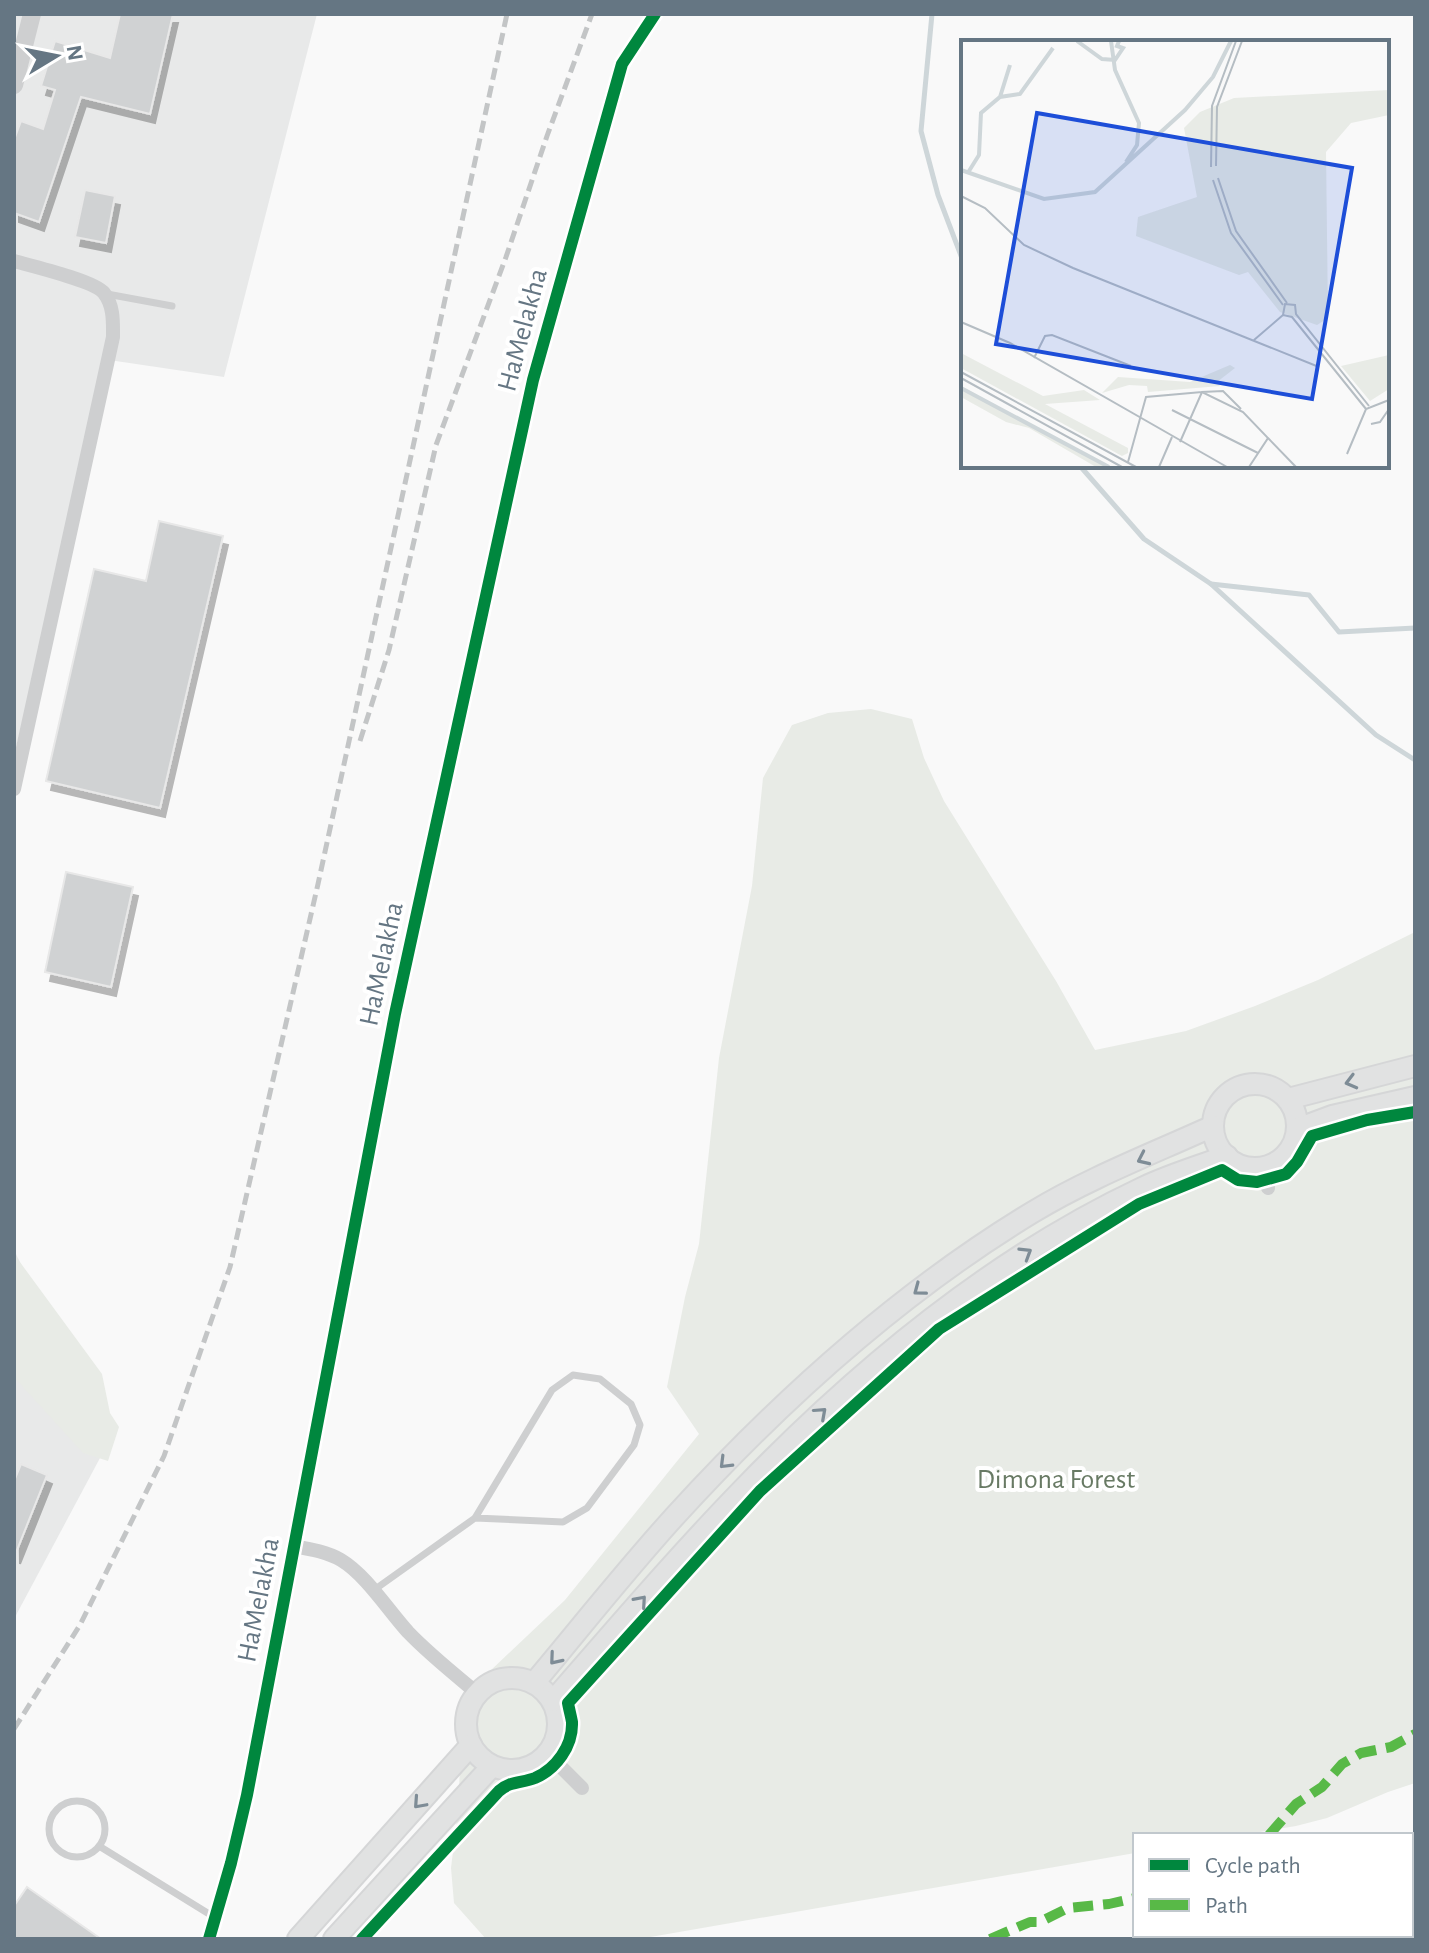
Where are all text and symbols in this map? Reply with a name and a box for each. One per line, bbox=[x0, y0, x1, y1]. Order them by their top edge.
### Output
north arrow bbox=[16, 16, 96, 96]
inset map bbox=[961, 40, 1389, 468]
text: N bbox=[63, 43, 87, 62]
street label: HaMelakha bbox=[493, 265, 553, 395]
street label: HaMelakha bbox=[355, 899, 409, 1029]
one-way arrow bbox=[1345, 1073, 1359, 1089]
one-way arrow bbox=[1136, 1149, 1151, 1165]
one-way arrow bbox=[1017, 1247, 1032, 1263]
one-way arrow bbox=[913, 1280, 928, 1295]
one-way arrow bbox=[812, 1408, 827, 1423]
one-way arrow bbox=[720, 1454, 734, 1468]
park label: Dimona Forest bbox=[977, 1466, 1135, 1494]
street label: HaMelakha bbox=[233, 1535, 285, 1665]
one-way arrow bbox=[632, 1595, 646, 1610]
one-way arrow bbox=[550, 1650, 565, 1664]
one-way arrow bbox=[414, 1794, 428, 1809]
legend bbox=[1133, 1833, 1413, 1937]
text: Cycle path bbox=[1205, 1854, 1301, 1878]
text: Path bbox=[1205, 1894, 1248, 1918]

